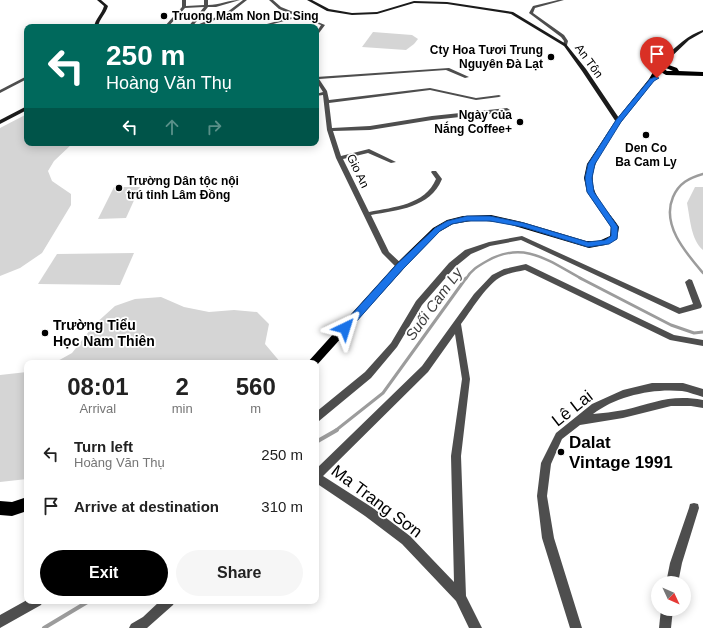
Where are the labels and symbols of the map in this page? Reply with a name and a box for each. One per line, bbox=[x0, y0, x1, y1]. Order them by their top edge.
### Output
place label: Truong Mam Non Du Sing bbox=[172, 9, 319, 23]
marker: Truong Mam Non Du Sing bbox=[159, 11, 169, 21]
pin bbox=[640, 37, 674, 78]
street label: An Tôn bbox=[572, 41, 606, 81]
place label: Cty Hoa Tươi Trung Nguyên Đà Lạt bbox=[430, 43, 543, 71]
marker: Cty Hoa Tươi Trung Nguyên Đà Lạt bbox=[546, 52, 556, 62]
place label: Ngày của Nắng Coffee+ bbox=[434, 108, 512, 136]
marker: Ngày của Nắng Coffee+ bbox=[515, 117, 525, 127]
marker: Den Co Ba Cam Ly bbox=[641, 130, 651, 140]
place label: Den Co Ba Cam Ly bbox=[615, 141, 677, 169]
street label: Gio An bbox=[344, 152, 372, 190]
place label: Trường Dân tộc nội trú tỉnh Lâm Đồng bbox=[127, 174, 239, 202]
marker: Trường Dân tộc nội trú tỉnh Lâm Đồng bbox=[114, 183, 124, 193]
water label: Suối Cam Ly bbox=[402, 263, 467, 343]
position arrow bbox=[324, 307, 366, 349]
place label: Trường Tiểu Học Nam Thiên bbox=[53, 317, 155, 349]
marker: Trường Tiểu Học Nam Thiên bbox=[40, 328, 50, 338]
street label: Lê Lai bbox=[548, 387, 596, 430]
place label: Dalat Vintage 1991 bbox=[569, 433, 673, 472]
marker: Dalat Vintage 1991 bbox=[556, 447, 566, 457]
street label: Ma Trang Sơn bbox=[328, 461, 426, 542]
north arrow bbox=[651, 576, 691, 616]

